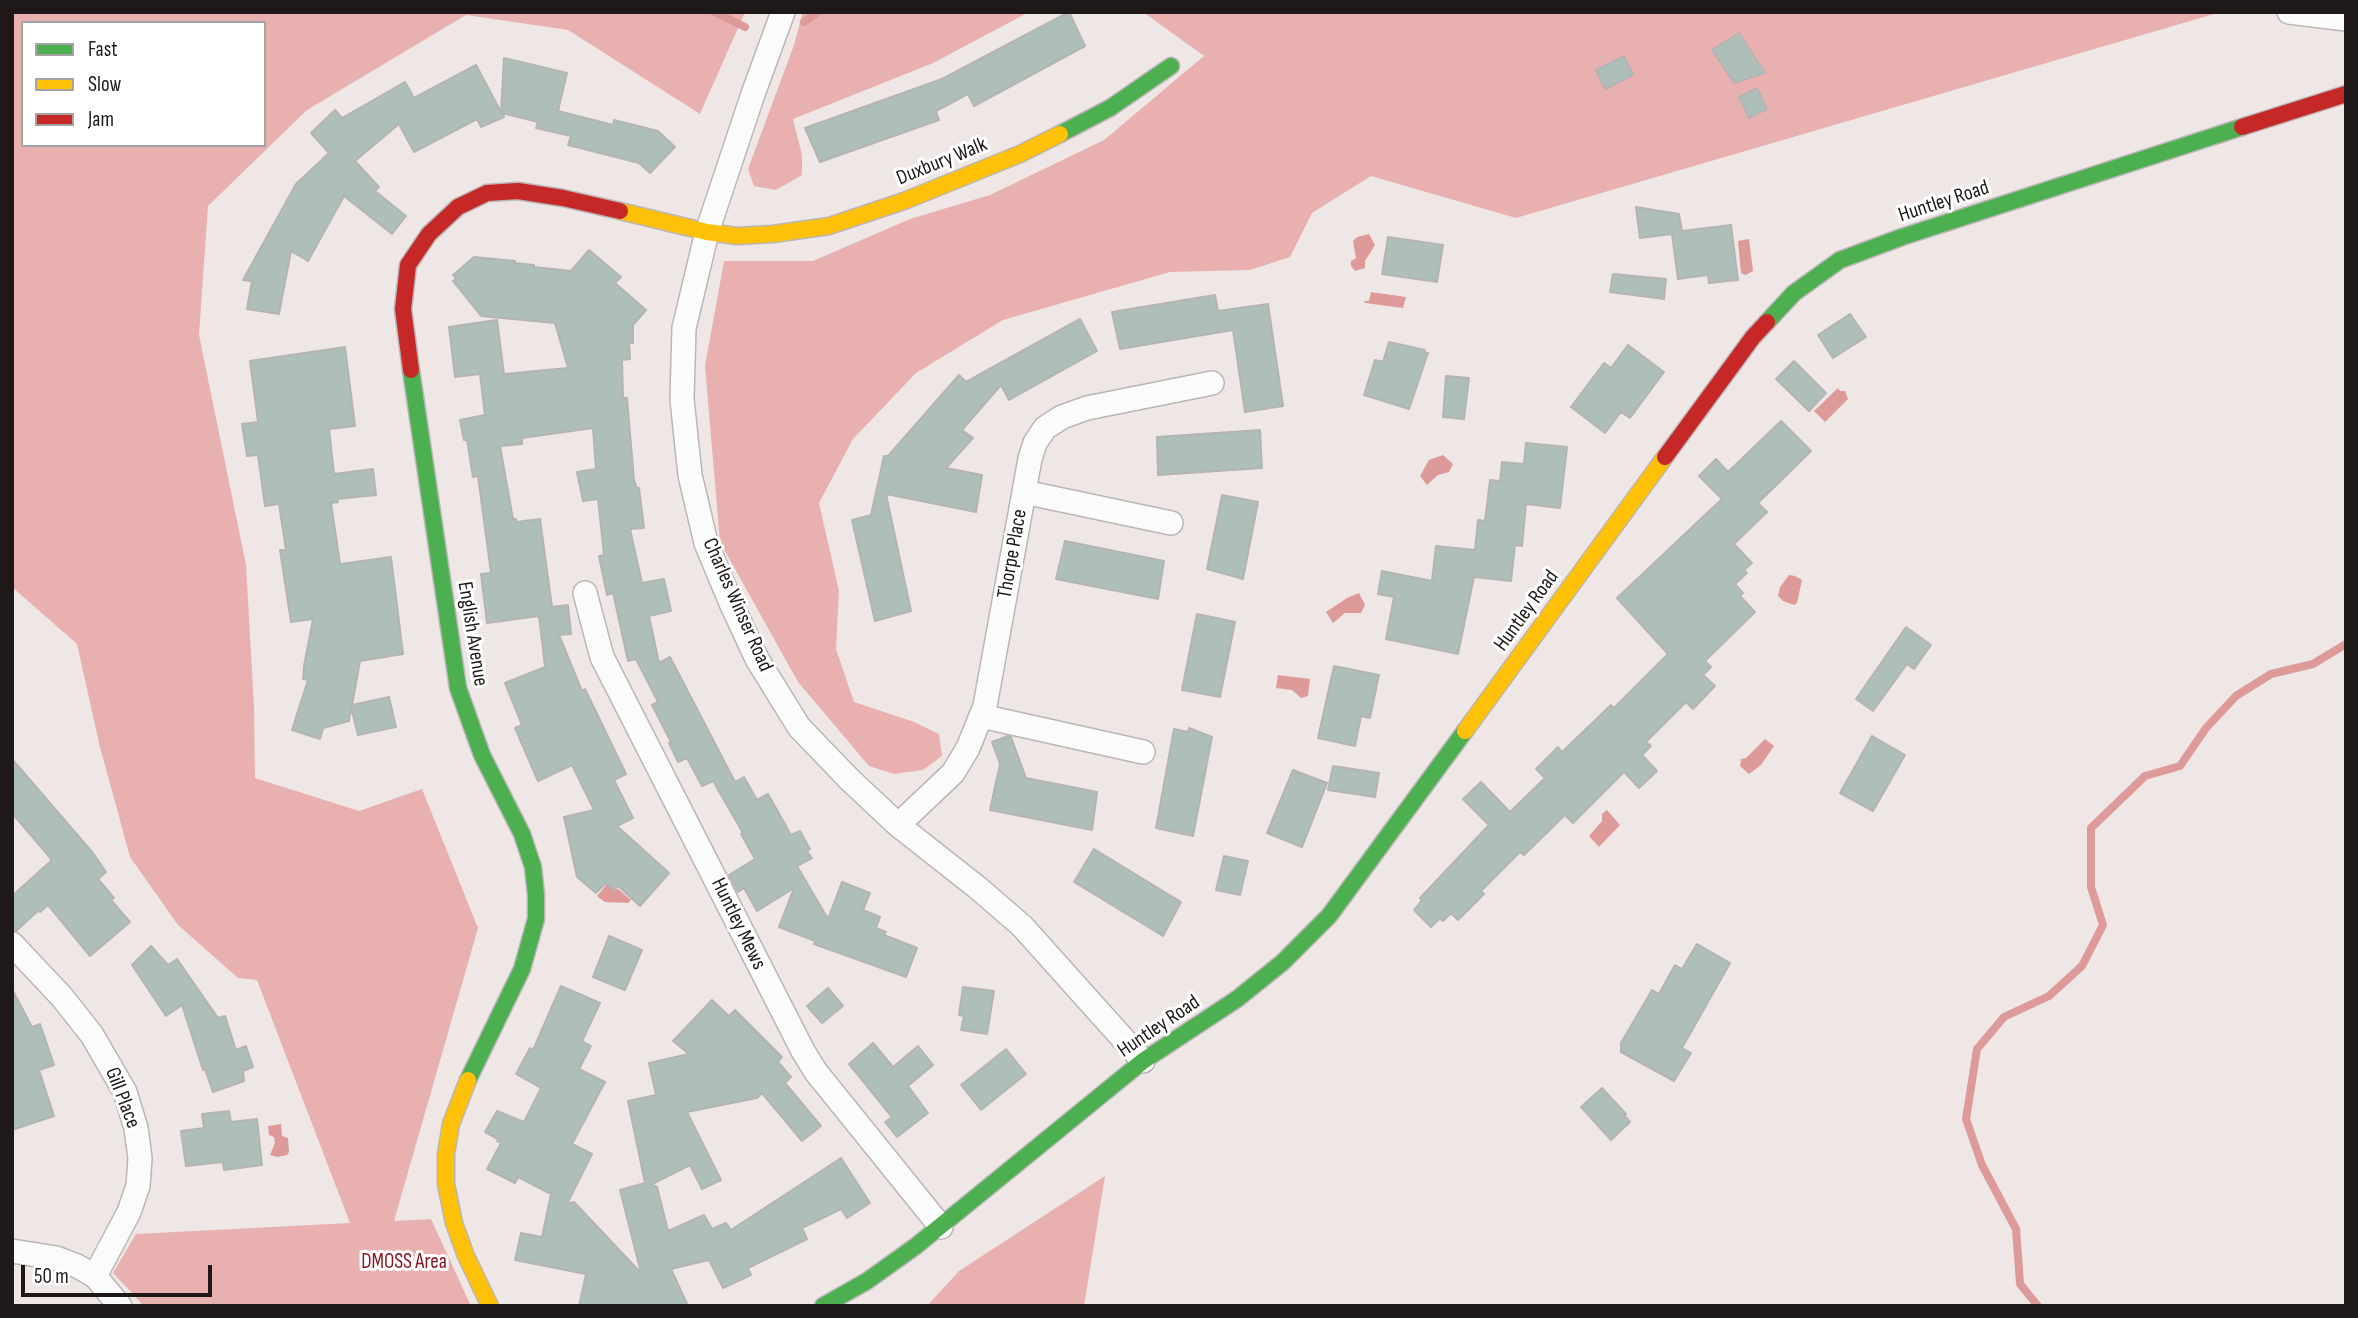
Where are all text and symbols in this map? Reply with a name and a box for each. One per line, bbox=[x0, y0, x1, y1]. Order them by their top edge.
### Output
legend bbox=[21, 21, 266, 147]
text: Fast bbox=[88, 37, 118, 62]
text: Slow bbox=[88, 72, 121, 97]
text: Jam bbox=[88, 107, 114, 132]
street label: Duxbury Walk bbox=[893, 132, 991, 192]
street label: Huntley Road bbox=[1896, 176, 1992, 228]
street label: Thorpe Place bbox=[993, 507, 1033, 601]
street label: Charles Winser Road bbox=[696, 534, 778, 676]
street label: Huntley Road bbox=[1489, 566, 1565, 656]
street label: English Avenue bbox=[451, 580, 493, 688]
street label: Huntley Mews bbox=[705, 874, 771, 974]
street label: Huntley Road bbox=[1113, 990, 1205, 1064]
street label: Gill Place bbox=[99, 1064, 145, 1132]
park label: DMOSS Area bbox=[361, 1250, 447, 1276]
scale bar bbox=[24, 1252, 215, 1296]
text: 50 m bbox=[34, 1264, 69, 1289]

